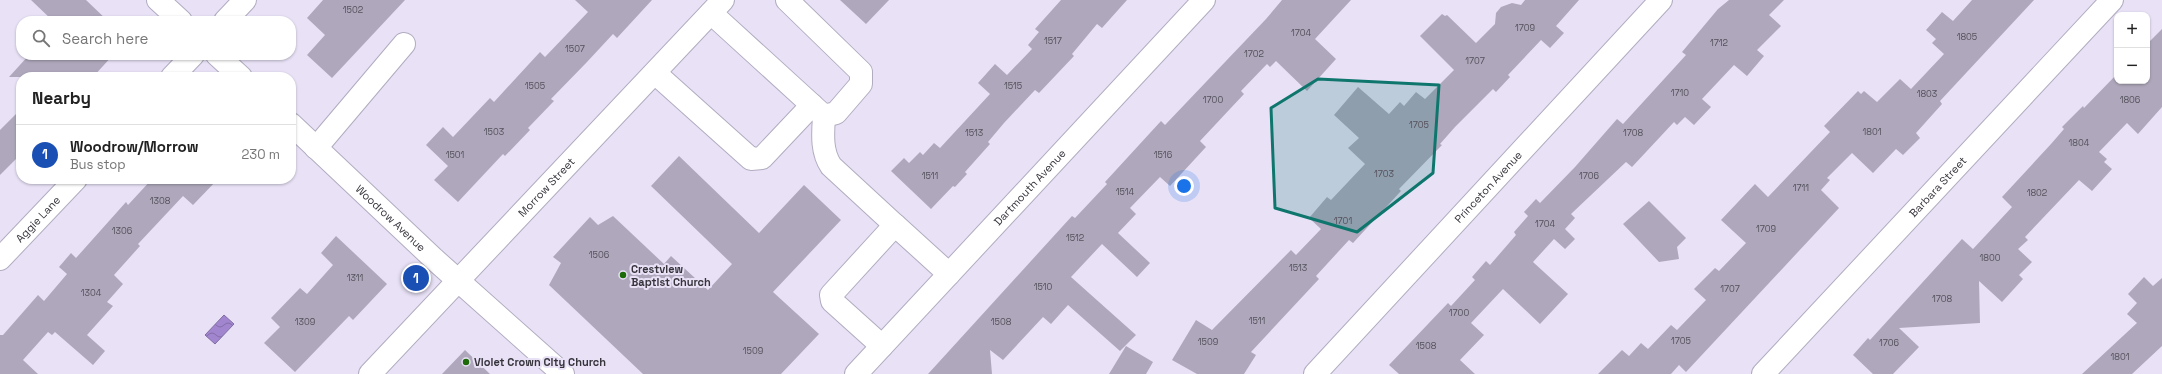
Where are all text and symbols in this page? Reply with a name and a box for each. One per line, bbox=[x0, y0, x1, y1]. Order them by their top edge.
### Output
house number: 1502 bbox=[343, 4, 363, 16]
map controls bbox=[2114, 12, 2150, 84]
button: + bbox=[2114, 12, 2150, 48]
search box bbox=[16, 16, 296, 60]
house number: 1709 bbox=[1515, 22, 1535, 34]
icon: search bbox=[30, 27, 52, 49]
house number: 1704 bbox=[1291, 27, 1311, 39]
text: Search here bbox=[62, 29, 148, 48]
house number: 1805 bbox=[1957, 31, 1977, 43]
house number: 1517 bbox=[1044, 35, 1062, 47]
house number: 1712 bbox=[1710, 37, 1728, 49]
house number: 1507 bbox=[565, 43, 585, 55]
house number: 1702 bbox=[1244, 48, 1264, 60]
button: − bbox=[2114, 48, 2150, 84]
house number: 1707 bbox=[1465, 55, 1485, 67]
house number: 1505 bbox=[525, 80, 545, 92]
house number: 1515 bbox=[1004, 80, 1022, 92]
text: Nearby bbox=[32, 87, 91, 109]
house number: 1710 bbox=[1671, 87, 1689, 99]
house number: 1803 bbox=[1917, 88, 1937, 100]
house number: 1700 bbox=[1203, 94, 1223, 106]
house number: 1806 bbox=[2120, 94, 2141, 106]
house number: 1705 bbox=[1409, 119, 1429, 131]
house number: 1503 bbox=[484, 126, 504, 138]
house number: 1801 bbox=[1863, 126, 1882, 138]
house number: 1513 bbox=[965, 127, 983, 139]
house number: 1708 bbox=[1623, 127, 1643, 139]
text: Woodrow/Morrow bbox=[70, 137, 199, 156]
house number: 1804 bbox=[2069, 137, 2090, 149]
text: 1 bbox=[42, 146, 48, 163]
text: 230 m bbox=[242, 146, 280, 163]
street label: Dartmouth Avenue bbox=[991, 146, 1069, 228]
street label: Princeton Avenue bbox=[1451, 148, 1525, 226]
house number: 1501 bbox=[446, 149, 465, 161]
house number: 1516 bbox=[1154, 149, 1173, 161]
street label: Barbara Street bbox=[1906, 154, 1969, 220]
street label: Morrow Street bbox=[515, 155, 578, 220]
text: Bus stop bbox=[70, 156, 126, 173]
house number: 1703 bbox=[1374, 168, 1394, 180]
house number: 1511 bbox=[922, 170, 939, 182]
house number: 1706 bbox=[1579, 170, 1600, 182]
your location bbox=[1174, 176, 1194, 196]
street label: Woodrow Avenue bbox=[353, 182, 429, 254]
house number: 1711 bbox=[1793, 182, 1809, 194]
house number: 1514 bbox=[1116, 186, 1135, 198]
house number: 1802 bbox=[2027, 187, 2047, 199]
street label: Aggie Lane bbox=[13, 193, 63, 245]
house number: 1308 bbox=[150, 195, 171, 207]
house number: 1701 bbox=[1334, 215, 1352, 227]
house number: 1704 bbox=[1535, 218, 1555, 230]
house number: 1709 bbox=[1756, 223, 1776, 235]
house number: 1306 bbox=[112, 225, 133, 237]
house number: 1512 bbox=[1066, 232, 1084, 244]
house number: 1506 bbox=[589, 249, 610, 261]
house number: 1800 bbox=[1980, 252, 2001, 264]
place label: Crestview Baptist Church bbox=[631, 262, 711, 289]
house number: 1513 bbox=[1289, 262, 1307, 274]
pin: 1 bbox=[403, 263, 429, 293]
marker: Crestview Baptist Church bbox=[618, 270, 628, 280]
house number: 1311 bbox=[347, 272, 364, 284]
house number: 1510 bbox=[1034, 281, 1053, 293]
house number: 1707 bbox=[1720, 283, 1740, 295]
house number: 1304 bbox=[81, 287, 102, 299]
house number: 1708 bbox=[1932, 293, 1952, 305]
house number: 1700 bbox=[1449, 307, 1469, 319]
house number: 1511 bbox=[1249, 315, 1266, 327]
house number: 1309 bbox=[295, 316, 315, 328]
house number: 1508 bbox=[991, 316, 1012, 328]
house number: 1705 bbox=[1671, 335, 1691, 347]
house number: 1509 bbox=[1198, 336, 1218, 348]
house number: 1706 bbox=[1879, 337, 1900, 349]
house number: 1508 bbox=[1416, 340, 1437, 352]
house number: 1509 bbox=[743, 345, 763, 357]
house number: 1801 bbox=[2111, 351, 2130, 363]
place label: Violet Crown City Church bbox=[474, 355, 606, 369]
marker: Violet Crown City Church bbox=[461, 357, 471, 367]

